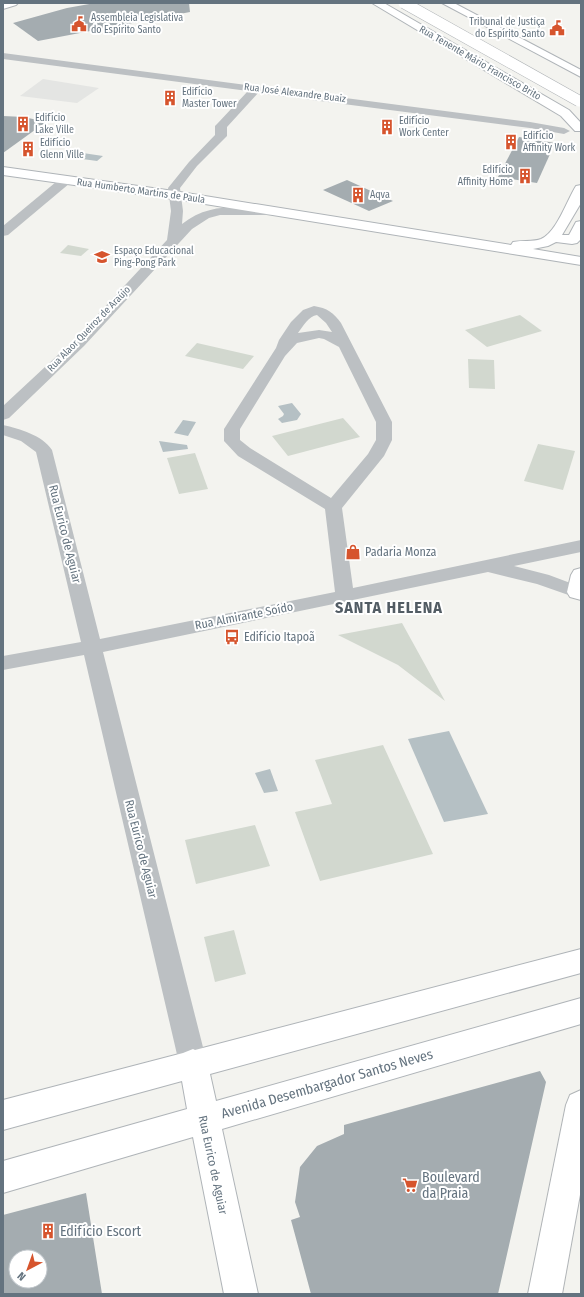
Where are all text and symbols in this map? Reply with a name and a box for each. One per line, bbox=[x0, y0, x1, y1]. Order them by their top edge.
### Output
place label: Assembleia Legislativa do Espírito Santo bbox=[91, 12, 183, 36]
public building icon: Assembleia Legislativa do Espírito Santo bbox=[70, 15, 88, 33]
place label: Tribunal de Justiça do Espírito Santo bbox=[469, 16, 545, 40]
public building icon: Tribunal de Justiça do Espírito Santo bbox=[548, 19, 566, 37]
street label: Rua Tenente Mário Francisco Brito bbox=[417, 23, 543, 103]
street label: Rua José Alexandre Buaiz bbox=[243, 81, 347, 105]
place label: Edifício Master Tower bbox=[182, 85, 237, 110]
building icon: Edifício Master Tower bbox=[161, 89, 179, 107]
place label: Edifício Lake Ville bbox=[35, 111, 74, 136]
place label: Edifício Work Center bbox=[399, 114, 449, 139]
building icon: Edifício Lake Ville bbox=[14, 115, 32, 133]
building icon: Edifício Work Center bbox=[378, 118, 396, 136]
place label: Edifício Affinity Work bbox=[523, 129, 576, 154]
building icon: Edifício Affinity Work bbox=[502, 133, 520, 151]
place label: Edifício Glenn Ville bbox=[40, 136, 84, 161]
building icon: Edifício Glenn Ville bbox=[19, 140, 37, 158]
place label: Edifício Affinity Home bbox=[458, 163, 513, 188]
building icon: Edifício Affinity Home bbox=[516, 167, 534, 185]
street label: Rua Humberto Martins de Paula bbox=[76, 176, 206, 206]
building icon: Aqva bbox=[349, 186, 367, 204]
place label: Aqva bbox=[370, 189, 390, 201]
place label: Espaço Educacional Ping-Pong Park bbox=[114, 245, 194, 269]
school or university icon: Espaço Educacional Ping-Pong Park bbox=[93, 248, 111, 266]
street label: Rua Alaor Queiroz de Araújo bbox=[44, 283, 133, 374]
street label: Rua Eurico de Aguiar bbox=[46, 483, 84, 585]
shop icon: Padaria Monza bbox=[344, 543, 362, 561]
place label: Padaria Monza bbox=[365, 545, 437, 559]
district label: SANTA HELENA bbox=[335, 598, 443, 617]
street label: Rua Almirante Soído bbox=[194, 600, 294, 632]
bus stop icon: Edifício Itapoã bbox=[223, 628, 241, 646]
place label: Edifício Itapoã bbox=[244, 630, 315, 644]
street label: Rua Eurico de Aguiar bbox=[122, 798, 160, 900]
street label: Avenida Desembargador Santos Neves bbox=[219, 1046, 435, 1122]
street label: Rua Eurico de Aguiar bbox=[196, 1114, 231, 1217]
place label: Boulevard da Praia bbox=[422, 1169, 480, 1202]
supermarket icon: Boulevard da Praia bbox=[401, 1176, 419, 1194]
building icon: Edifício Escort bbox=[39, 1222, 57, 1240]
place label: Edifício Escort bbox=[60, 1223, 142, 1240]
north arrow bbox=[8, 1249, 48, 1289]
text: N bbox=[15, 1269, 29, 1283]

